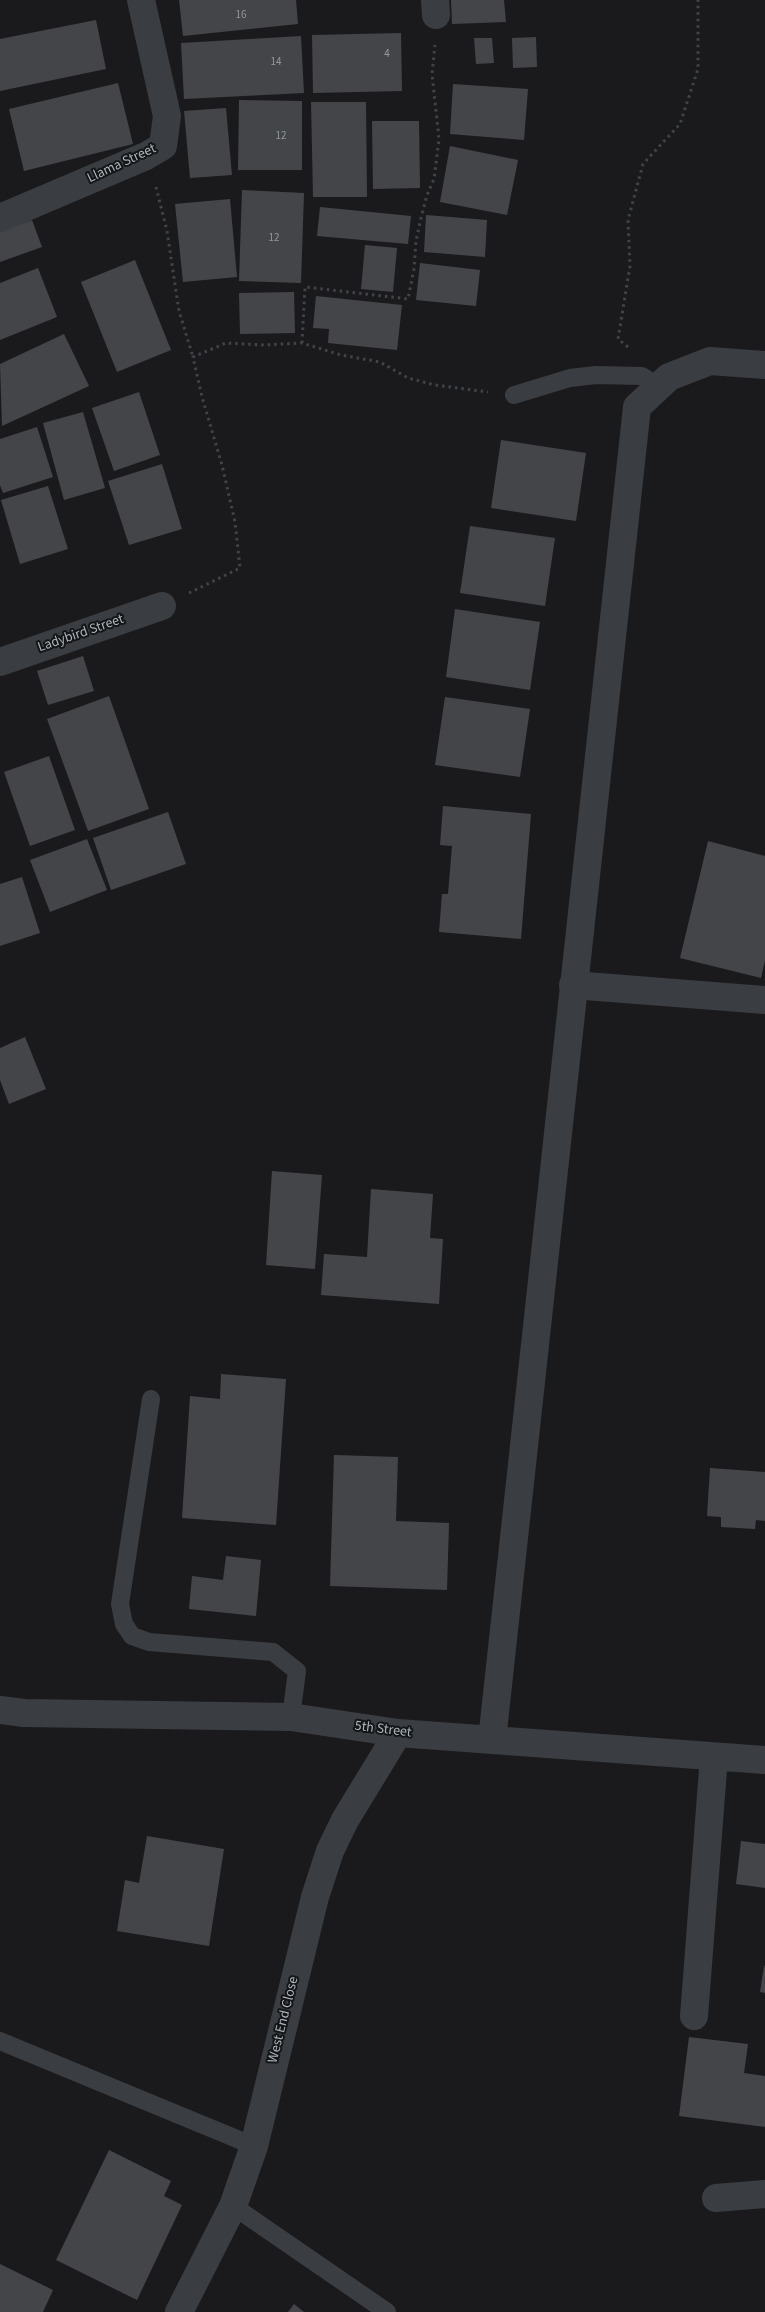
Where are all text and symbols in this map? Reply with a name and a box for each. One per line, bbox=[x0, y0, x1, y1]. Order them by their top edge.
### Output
house number: 16 bbox=[236, 9, 246, 23]
house number: 4 bbox=[384, 48, 390, 62]
house number: 14 bbox=[271, 56, 281, 70]
house number: 12 bbox=[276, 130, 286, 144]
street label: Llama Street bbox=[85, 141, 159, 187]
house number: 12 bbox=[269, 232, 279, 246]
street label: Ladybird Street bbox=[36, 611, 126, 657]
street label: 5th Street bbox=[354, 1718, 412, 1742]
street label: West End Close bbox=[265, 1975, 303, 2065]

